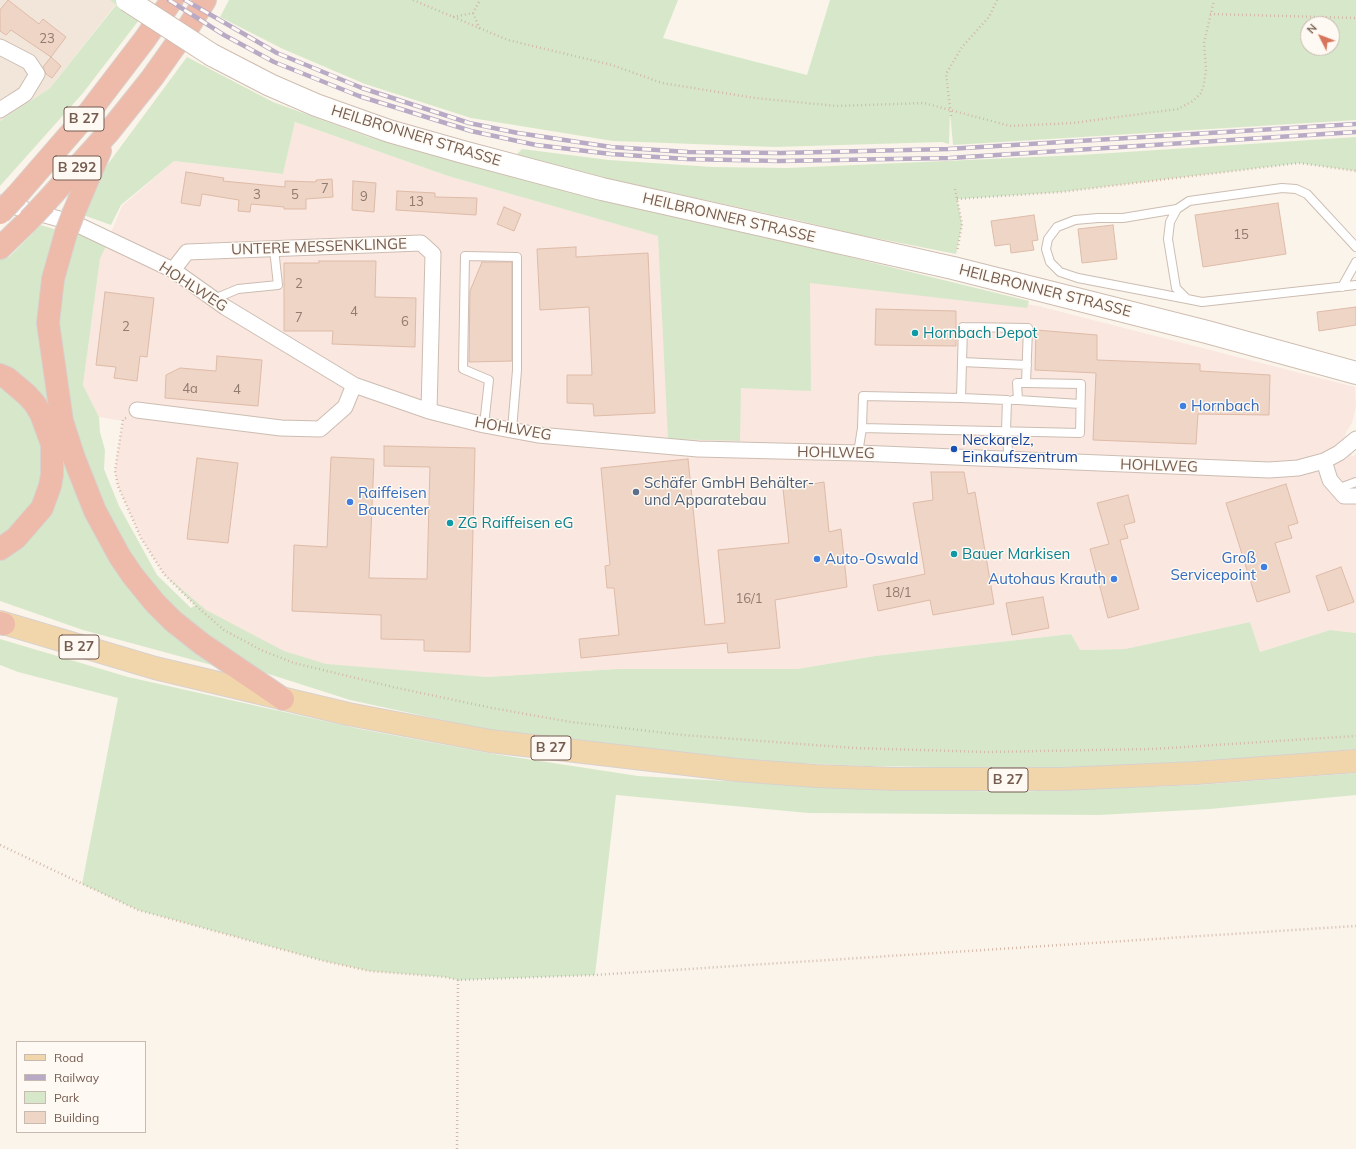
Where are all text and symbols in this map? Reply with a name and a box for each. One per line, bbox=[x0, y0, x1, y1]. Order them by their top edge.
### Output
north arrow bbox=[1300, 16, 1340, 56]
text: N bbox=[1304, 21, 1320, 36]
house number: 23 bbox=[39, 31, 55, 47]
street label: HEILBRONNER STRASSE bbox=[329, 102, 503, 170]
road number: B 27 bbox=[64, 107, 104, 131]
road number: B 292 bbox=[53, 156, 101, 180]
house number: 7 bbox=[321, 181, 329, 197]
house number: 3 bbox=[253, 187, 261, 203]
house number: 5 bbox=[291, 187, 299, 203]
house number: 9 bbox=[360, 189, 368, 205]
street label: HEILBRONNER STRASSE bbox=[641, 189, 817, 247]
house number: 13 bbox=[408, 194, 424, 210]
house number: 15 bbox=[1233, 227, 1249, 243]
street label: UNTERE MESSENKLINGE bbox=[231, 235, 407, 259]
street label: HOHLWEG bbox=[156, 258, 230, 316]
street label: HEILBRONNER STRASSE bbox=[957, 261, 1133, 321]
house number: 2 bbox=[295, 276, 303, 292]
house number: 4 bbox=[350, 304, 358, 320]
house number: 7 bbox=[295, 310, 303, 326]
house number: 6 bbox=[401, 314, 409, 330]
house number: 2 bbox=[122, 319, 130, 335]
place label: Hornbach Depot bbox=[923, 324, 1038, 342]
marker: Hornbach Depot bbox=[910, 328, 920, 338]
house number: 4a bbox=[182, 381, 198, 397]
house number: 4 bbox=[233, 382, 241, 398]
place label: Hornbach bbox=[1191, 397, 1260, 415]
marker: Hornbach bbox=[1178, 401, 1188, 411]
street label: HOHLWEG bbox=[473, 413, 553, 445]
place label: Neckarelz, Einkaufszentrum bbox=[962, 431, 1078, 466]
street label: HOHLWEG bbox=[797, 443, 875, 463]
marker: Neckarelz, Einkaufszentrum bbox=[949, 444, 959, 454]
street label: HOHLWEG bbox=[1120, 456, 1198, 476]
place label: Schäfer GmbH Behälter- und Apparatebau bbox=[644, 474, 814, 509]
place label: Raiffeisen Baucenter bbox=[358, 484, 429, 519]
marker: Schäfer GmbH Behälter- und Apparatebau bbox=[631, 487, 641, 497]
marker: Raiffeisen Baucenter bbox=[345, 497, 355, 507]
place label: ZG Raiffeisen eG bbox=[458, 514, 573, 532]
marker: ZG Raiffeisen eG bbox=[445, 518, 455, 528]
place label: Bauer Markisen bbox=[962, 545, 1070, 563]
marker: Bauer Markisen bbox=[949, 549, 959, 559]
place label: Groß Servicepoint bbox=[1170, 549, 1256, 584]
place label: Auto-Oswald bbox=[825, 550, 918, 568]
marker: Auto-Oswald bbox=[812, 554, 822, 564]
marker: Groß Servicepoint bbox=[1259, 562, 1269, 572]
place label: Autohaus Krauth bbox=[988, 570, 1106, 588]
marker: Autohaus Krauth bbox=[1109, 574, 1119, 584]
house number: 18/1 bbox=[884, 585, 912, 601]
house number: 16/1 bbox=[735, 591, 763, 607]
road number: B 27 bbox=[59, 635, 99, 659]
road number: B 27 bbox=[531, 736, 571, 760]
road number: B 27 bbox=[988, 768, 1028, 792]
legend bbox=[16, 1041, 146, 1133]
text: Road bbox=[54, 1050, 83, 1065]
text: Railway bbox=[54, 1070, 99, 1085]
text: Park bbox=[54, 1090, 79, 1105]
text: Building bbox=[54, 1110, 99, 1125]

